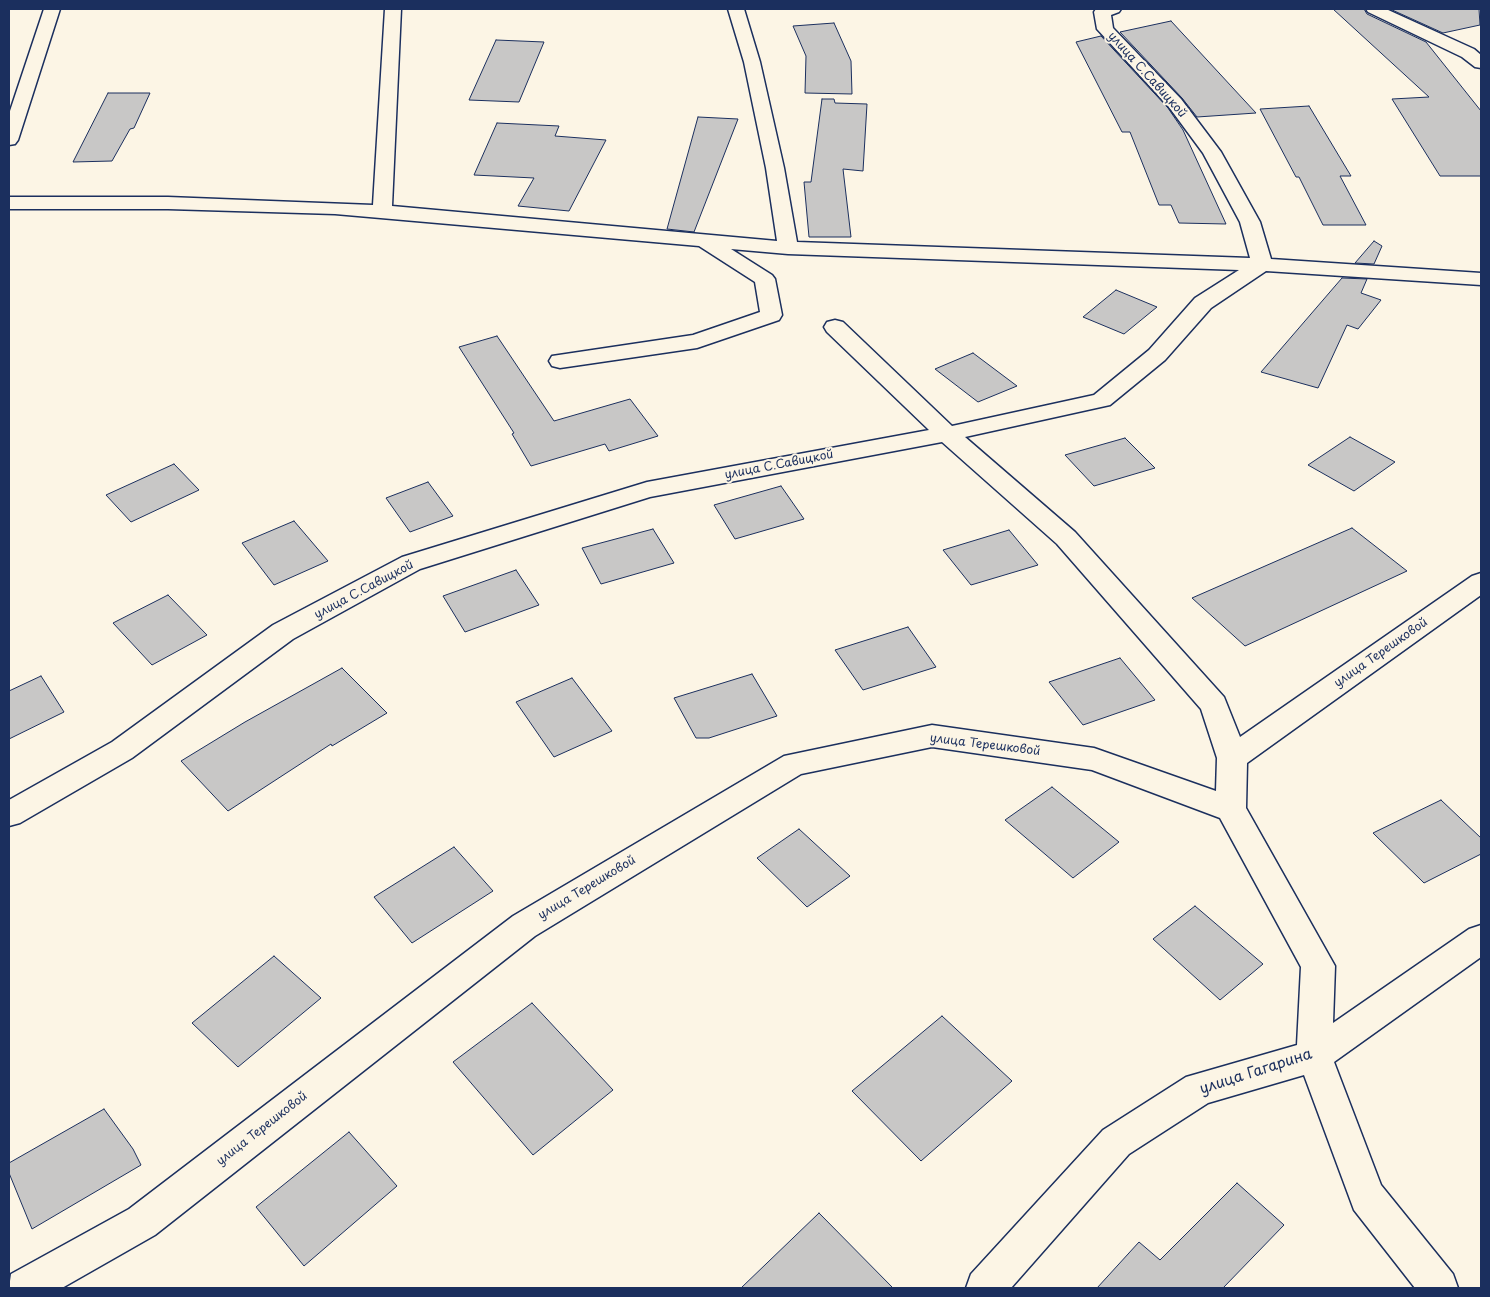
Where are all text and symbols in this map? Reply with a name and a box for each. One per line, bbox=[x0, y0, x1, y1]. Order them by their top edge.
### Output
street label: улица С.Савицкой bbox=[1105, 29, 1189, 121]
street label: улица С.Савицкой bbox=[723, 447, 835, 483]
street label: улица С.Савицкой bbox=[312, 558, 416, 622]
street label: улица Терешковой bbox=[1331, 615, 1431, 691]
street label: улица Терешковой bbox=[929, 731, 1041, 759]
street label: улица Терешковой bbox=[536, 853, 638, 923]
street label: улица Гагарина bbox=[1197, 1045, 1315, 1099]
street label: улица Терешковой bbox=[214, 1089, 310, 1169]

